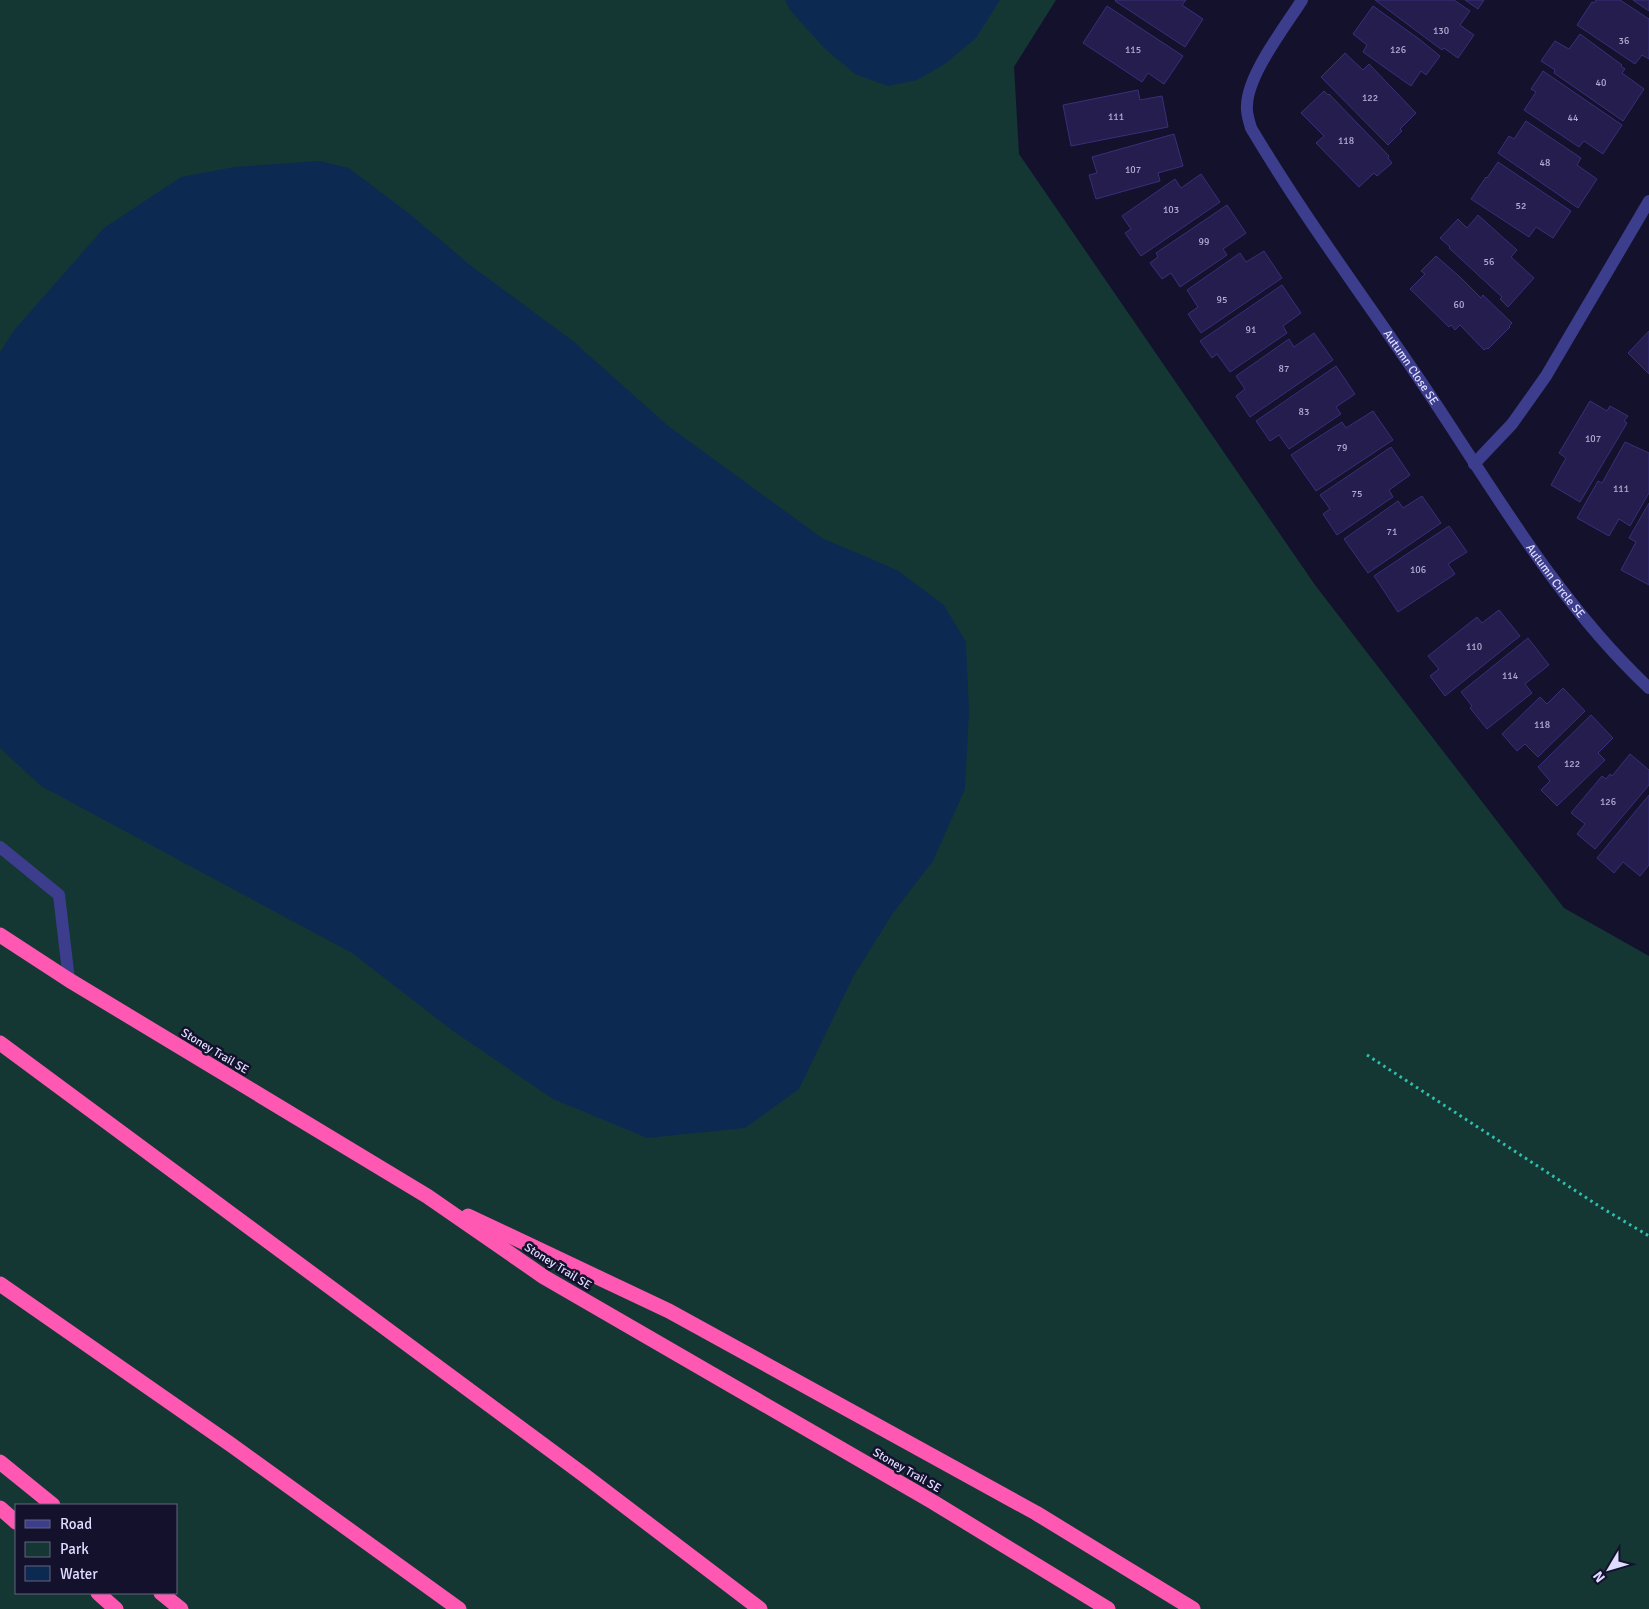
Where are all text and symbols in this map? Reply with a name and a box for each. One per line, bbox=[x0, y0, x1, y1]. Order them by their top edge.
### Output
house number: 130 bbox=[1433, 25, 1449, 37]
house number: 36 bbox=[1619, 35, 1629, 47]
house number: 115 bbox=[1125, 44, 1141, 56]
house number: 126 bbox=[1390, 44, 1406, 56]
house number: 40 bbox=[1596, 77, 1606, 89]
house number: 122 bbox=[1362, 92, 1378, 104]
house number: 111 bbox=[1108, 111, 1124, 123]
house number: 44 bbox=[1568, 112, 1579, 124]
house number: 118 bbox=[1338, 135, 1354, 147]
house number: 48 bbox=[1540, 157, 1550, 169]
house number: 107 bbox=[1125, 164, 1141, 176]
house number: 52 bbox=[1516, 200, 1526, 212]
house number: 103 bbox=[1163, 204, 1179, 216]
house number: 99 bbox=[1199, 236, 1209, 248]
house number: 56 bbox=[1484, 256, 1494, 268]
house number: 95 bbox=[1217, 294, 1227, 306]
house number: 60 bbox=[1454, 299, 1464, 311]
house number: 91 bbox=[1246, 324, 1256, 336]
street label: Autumn Close SE bbox=[1380, 327, 1442, 408]
house number: 87 bbox=[1279, 363, 1289, 375]
house number: 83 bbox=[1299, 406, 1309, 418]
house number: 107 bbox=[1585, 433, 1601, 445]
house number: 79 bbox=[1337, 442, 1347, 454]
house number: 111 bbox=[1613, 483, 1629, 495]
house number: 75 bbox=[1352, 488, 1362, 500]
house number: 71 bbox=[1387, 526, 1397, 538]
street label: Autumn Circle SE bbox=[1522, 541, 1588, 622]
house number: 106 bbox=[1410, 564, 1426, 576]
house number: 110 bbox=[1466, 641, 1482, 653]
house number: 114 bbox=[1502, 670, 1519, 682]
house number: 118 bbox=[1534, 719, 1550, 731]
house number: 122 bbox=[1564, 758, 1580, 770]
house number: 126 bbox=[1600, 796, 1616, 808]
street label: Stoney Trail SE bbox=[178, 1025, 251, 1078]
street label: Stoney Trail SE bbox=[521, 1240, 594, 1293]
street label: Stoney Trail SE bbox=[870, 1445, 944, 1496]
legend bbox=[15, 1504, 178, 1594]
text: Road bbox=[60, 1515, 92, 1533]
text: Park bbox=[60, 1540, 89, 1558]
north arrow bbox=[1584, 1544, 1634, 1594]
text: Water bbox=[60, 1565, 98, 1583]
text: N bbox=[1589, 1568, 1609, 1586]

